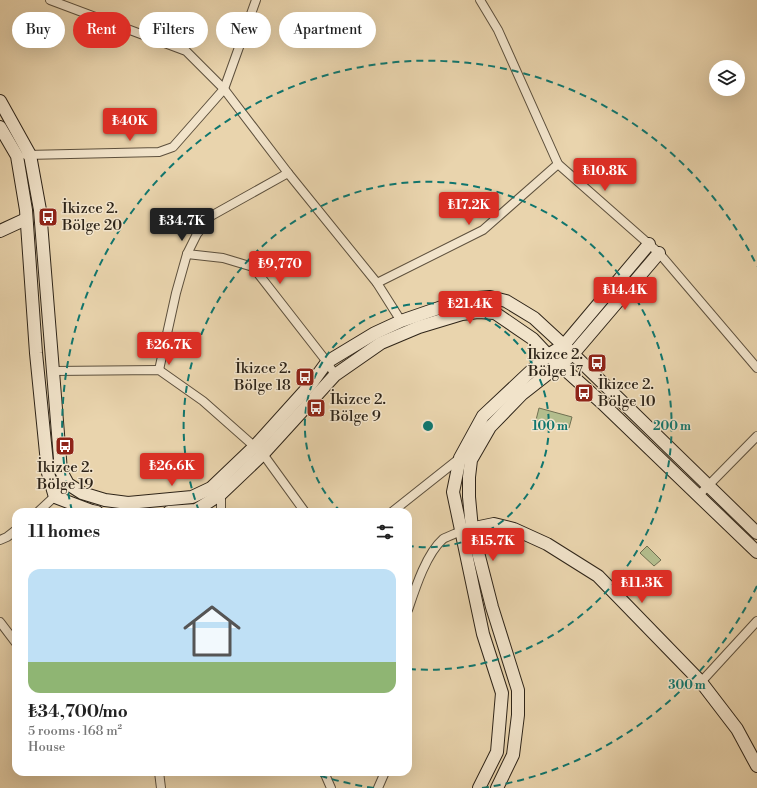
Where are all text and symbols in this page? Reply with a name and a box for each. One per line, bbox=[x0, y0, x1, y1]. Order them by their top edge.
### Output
chip: Buy bbox=[12, 12, 65, 48]
chip: Rent bbox=[73, 12, 131, 48]
chip: Filters bbox=[139, 12, 208, 48]
chip: New bbox=[216, 12, 271, 48]
chip: Apartment bbox=[279, 12, 376, 48]
map controls bbox=[709, 60, 745, 96]
button: layers bbox=[709, 60, 745, 96]
pin: ₺40K bbox=[106, 108, 154, 142]
text: ₺40K bbox=[112, 113, 148, 129]
pin: ₺10.8K bbox=[572, 158, 638, 192]
text: ₺10.8K bbox=[582, 163, 628, 179]
pin: ₺17.2K bbox=[436, 192, 502, 226]
text: ₺17.2K bbox=[448, 197, 490, 213]
place label: İkizce 2. Bölge 20 bbox=[61, 198, 122, 235]
bus stop icon: İkizce 2. Bölge 20 bbox=[37, 206, 59, 228]
pin: ₺34.7K bbox=[149, 208, 215, 242]
text: ₺34.7K bbox=[159, 213, 205, 229]
pin: ₺9,770 bbox=[247, 251, 313, 285]
text: ₺9,770 bbox=[258, 256, 302, 272]
pin: ₺14.4K bbox=[592, 277, 658, 311]
text: ₺14.4K bbox=[603, 282, 647, 298]
pin: ₺21.4K bbox=[437, 291, 503, 325]
text: ₺21.4K bbox=[448, 296, 492, 312]
pin: ₺26.7K bbox=[136, 332, 202, 366]
text: ₺26.7K bbox=[146, 337, 192, 353]
place label: İkizce 2. Bölge 17 bbox=[527, 344, 583, 381]
bus stop icon: İkizce 2. Bölge 17 bbox=[586, 352, 608, 374]
place label: İkizce 2. Bölge 18 bbox=[233, 358, 291, 395]
bus stop icon: İkizce 2. Bölge 18 bbox=[294, 366, 316, 388]
place label: İkizce 2. Bölge 10 bbox=[597, 374, 656, 411]
bus stop icon: İkizce 2. Bölge 10 bbox=[573, 382, 595, 404]
place label: İkizce 2. Bölge 9 bbox=[329, 389, 386, 426]
bus stop icon: İkizce 2. Bölge 9 bbox=[305, 397, 327, 419]
centre of rings bbox=[421, 419, 435, 433]
text: 100 m bbox=[532, 419, 568, 434]
text: 200 m bbox=[653, 419, 691, 434]
bus stop icon: İkizce 2. Bölge 19 bbox=[54, 435, 76, 457]
pin: ₺26.6K bbox=[139, 453, 205, 487]
place label: İkizce 2. Bölge 19 bbox=[36, 457, 93, 494]
text: ₺26.6K bbox=[149, 458, 195, 474]
text: 11 homes bbox=[28, 521, 100, 543]
icon: filters bbox=[374, 521, 396, 543]
pin: ₺15.7K bbox=[460, 528, 526, 562]
text: ₺15.7K bbox=[471, 533, 515, 549]
pin: ₺11.3K bbox=[609, 570, 675, 604]
text: ₺11.3K bbox=[621, 575, 663, 591]
icon: home bbox=[176, 595, 248, 667]
text: 300 m bbox=[668, 678, 706, 693]
text: ₺34,700/mo bbox=[28, 701, 128, 723]
text: 5 rooms · 168 m² bbox=[28, 723, 122, 739]
text: House bbox=[28, 739, 65, 755]

